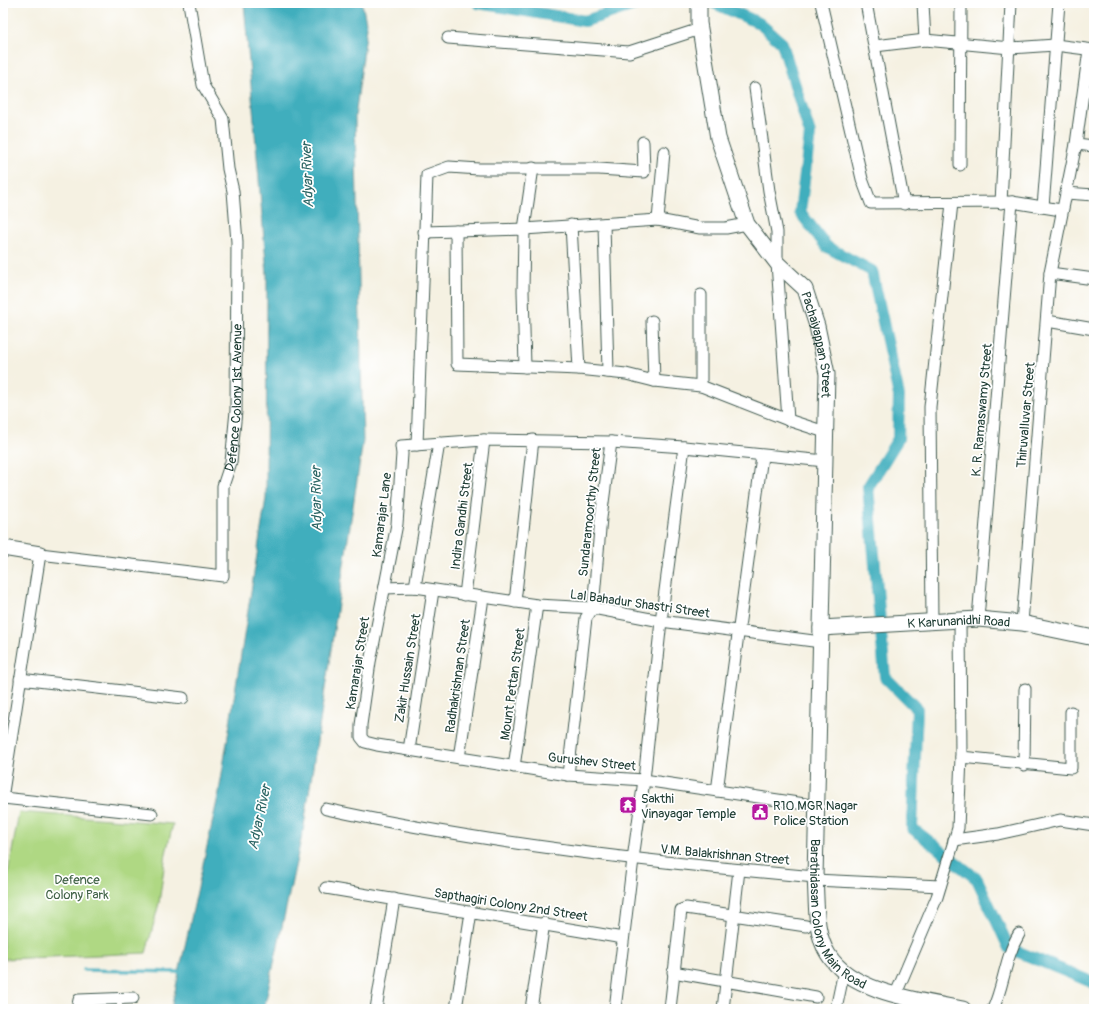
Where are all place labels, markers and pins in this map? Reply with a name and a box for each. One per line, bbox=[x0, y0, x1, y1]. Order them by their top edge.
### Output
place label: Sakthi Vinayagar Temple bbox=[641, 791, 737, 822]
temple icon: Sakthi Vinayagar Temple bbox=[618, 795, 638, 815]
place label: R10 MGR Nagar Police Station bbox=[773, 798, 858, 829]
public building icon: R10 MGR Nagar Police Station bbox=[750, 802, 770, 822]

